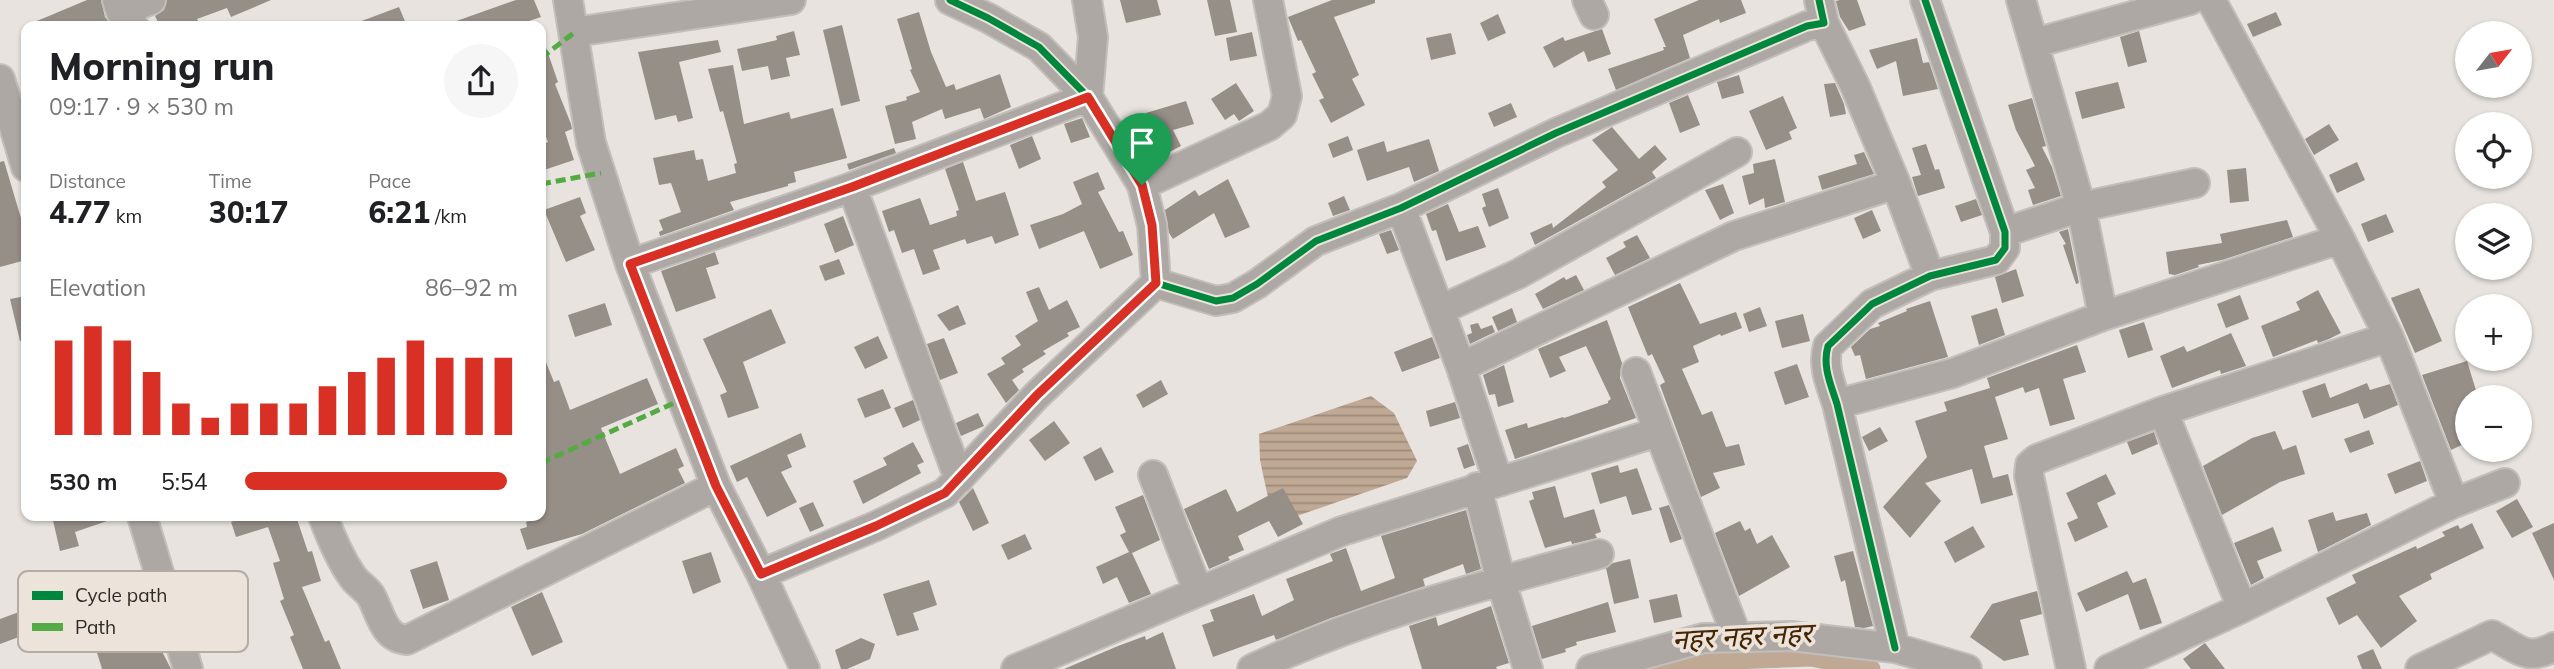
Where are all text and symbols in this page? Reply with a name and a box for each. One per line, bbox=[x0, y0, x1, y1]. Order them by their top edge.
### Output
north arrow bbox=[2455, 21, 2532, 98]
map controls bbox=[2455, 21, 2532, 462]
text: Morning run bbox=[49, 42, 275, 90]
button: share bbox=[444, 44, 518, 118]
text: 09:17 · 9 × 530 m bbox=[49, 92, 234, 121]
button: locate bbox=[2455, 112, 2532, 189]
pin bbox=[1112, 113, 1172, 185]
icon: arrive bbox=[1123, 124, 1161, 162]
text: Distance bbox=[49, 169, 126, 193]
text: Time bbox=[209, 169, 252, 193]
text: Pace bbox=[368, 169, 411, 193]
text: 4.77 bbox=[49, 193, 111, 231]
text: 30:17 bbox=[209, 193, 288, 231]
text: 6:21 bbox=[368, 193, 430, 231]
button: layers bbox=[2455, 203, 2532, 280]
text: km bbox=[111, 204, 142, 228]
text: /km bbox=[430, 204, 467, 228]
text: Elevation bbox=[49, 273, 146, 302]
text: 86–92 m bbox=[425, 273, 518, 302]
button: + bbox=[2455, 294, 2532, 371]
button: − bbox=[2455, 385, 2532, 462]
text: 530 m bbox=[49, 467, 117, 496]
text: 5:54 bbox=[161, 467, 208, 496]
legend bbox=[18, 571, 248, 652]
text: Cycle path bbox=[75, 583, 167, 607]
water label: नहर नहर नहर bbox=[1671, 614, 1818, 657]
text: Path bbox=[75, 615, 116, 639]

